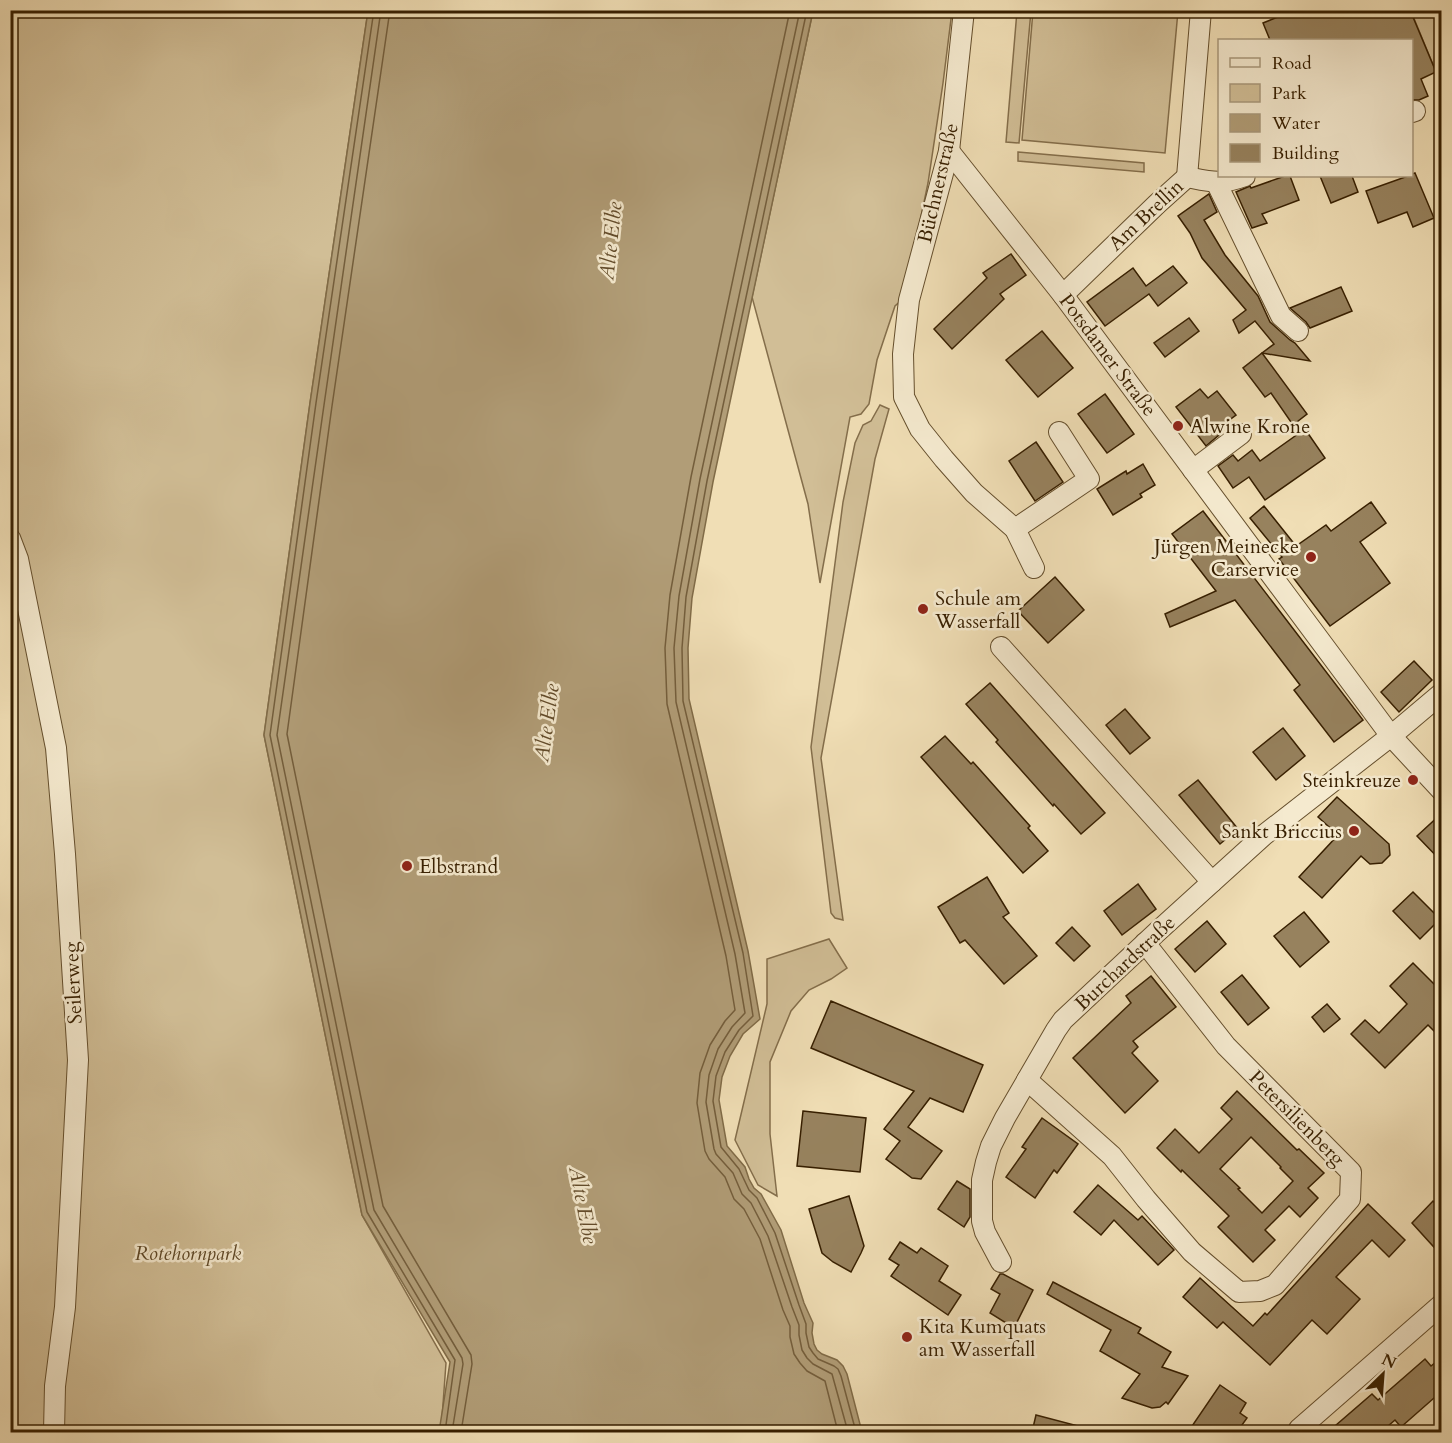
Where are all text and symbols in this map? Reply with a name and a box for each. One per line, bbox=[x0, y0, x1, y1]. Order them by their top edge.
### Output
legend bbox=[1218, 39, 1413, 177]
text: Road bbox=[1272, 51, 1312, 76]
text: Park bbox=[1272, 81, 1307, 106]
text: Water bbox=[1271, 111, 1321, 136]
street label: Büchnerstraße bbox=[911, 120, 965, 246]
text: Building bbox=[1272, 141, 1340, 166]
street label: Am Brellin bbox=[1103, 173, 1190, 257]
water label: Alte Elbe bbox=[592, 200, 630, 283]
street label: Potsdamer Straße bbox=[1053, 288, 1163, 422]
place label: Alwine Krone bbox=[1190, 413, 1310, 440]
marker: Alwine Krone bbox=[1171, 419, 1185, 433]
place label: Jürgen Meinecke Carservice bbox=[1151, 533, 1299, 583]
marker: Jürgen Meinecke Carservice bbox=[1304, 550, 1318, 564]
place label: Schule am Wasserfall bbox=[934, 585, 1021, 635]
marker: Schule am Wasserfall bbox=[916, 602, 930, 616]
water label: Alte Elbe bbox=[527, 681, 567, 765]
place label: Steinkreuze bbox=[1303, 767, 1401, 794]
marker: Steinkreuze bbox=[1406, 773, 1420, 787]
place label: Sankt Briccius bbox=[1222, 818, 1342, 845]
marker: Sankt Briccius bbox=[1347, 824, 1361, 838]
place label: Elbstrand bbox=[419, 853, 498, 880]
marker: Elbstrand bbox=[400, 859, 414, 873]
street label: Burchardstraße bbox=[1069, 909, 1181, 1017]
street label: Seilerweg bbox=[57, 940, 89, 1025]
street label: Petersilienberg bbox=[1243, 1064, 1351, 1172]
water label: Alte Elbe bbox=[561, 1163, 605, 1247]
park label: Rotehornpark bbox=[135, 1240, 241, 1267]
place label: Kita Kumquats am Wasserfall bbox=[919, 1313, 1046, 1363]
marker: Kita Kumquats am Wasserfall bbox=[900, 1330, 914, 1344]
north arrow bbox=[1353, 1344, 1413, 1404]
text: N bbox=[1378, 1348, 1400, 1374]

